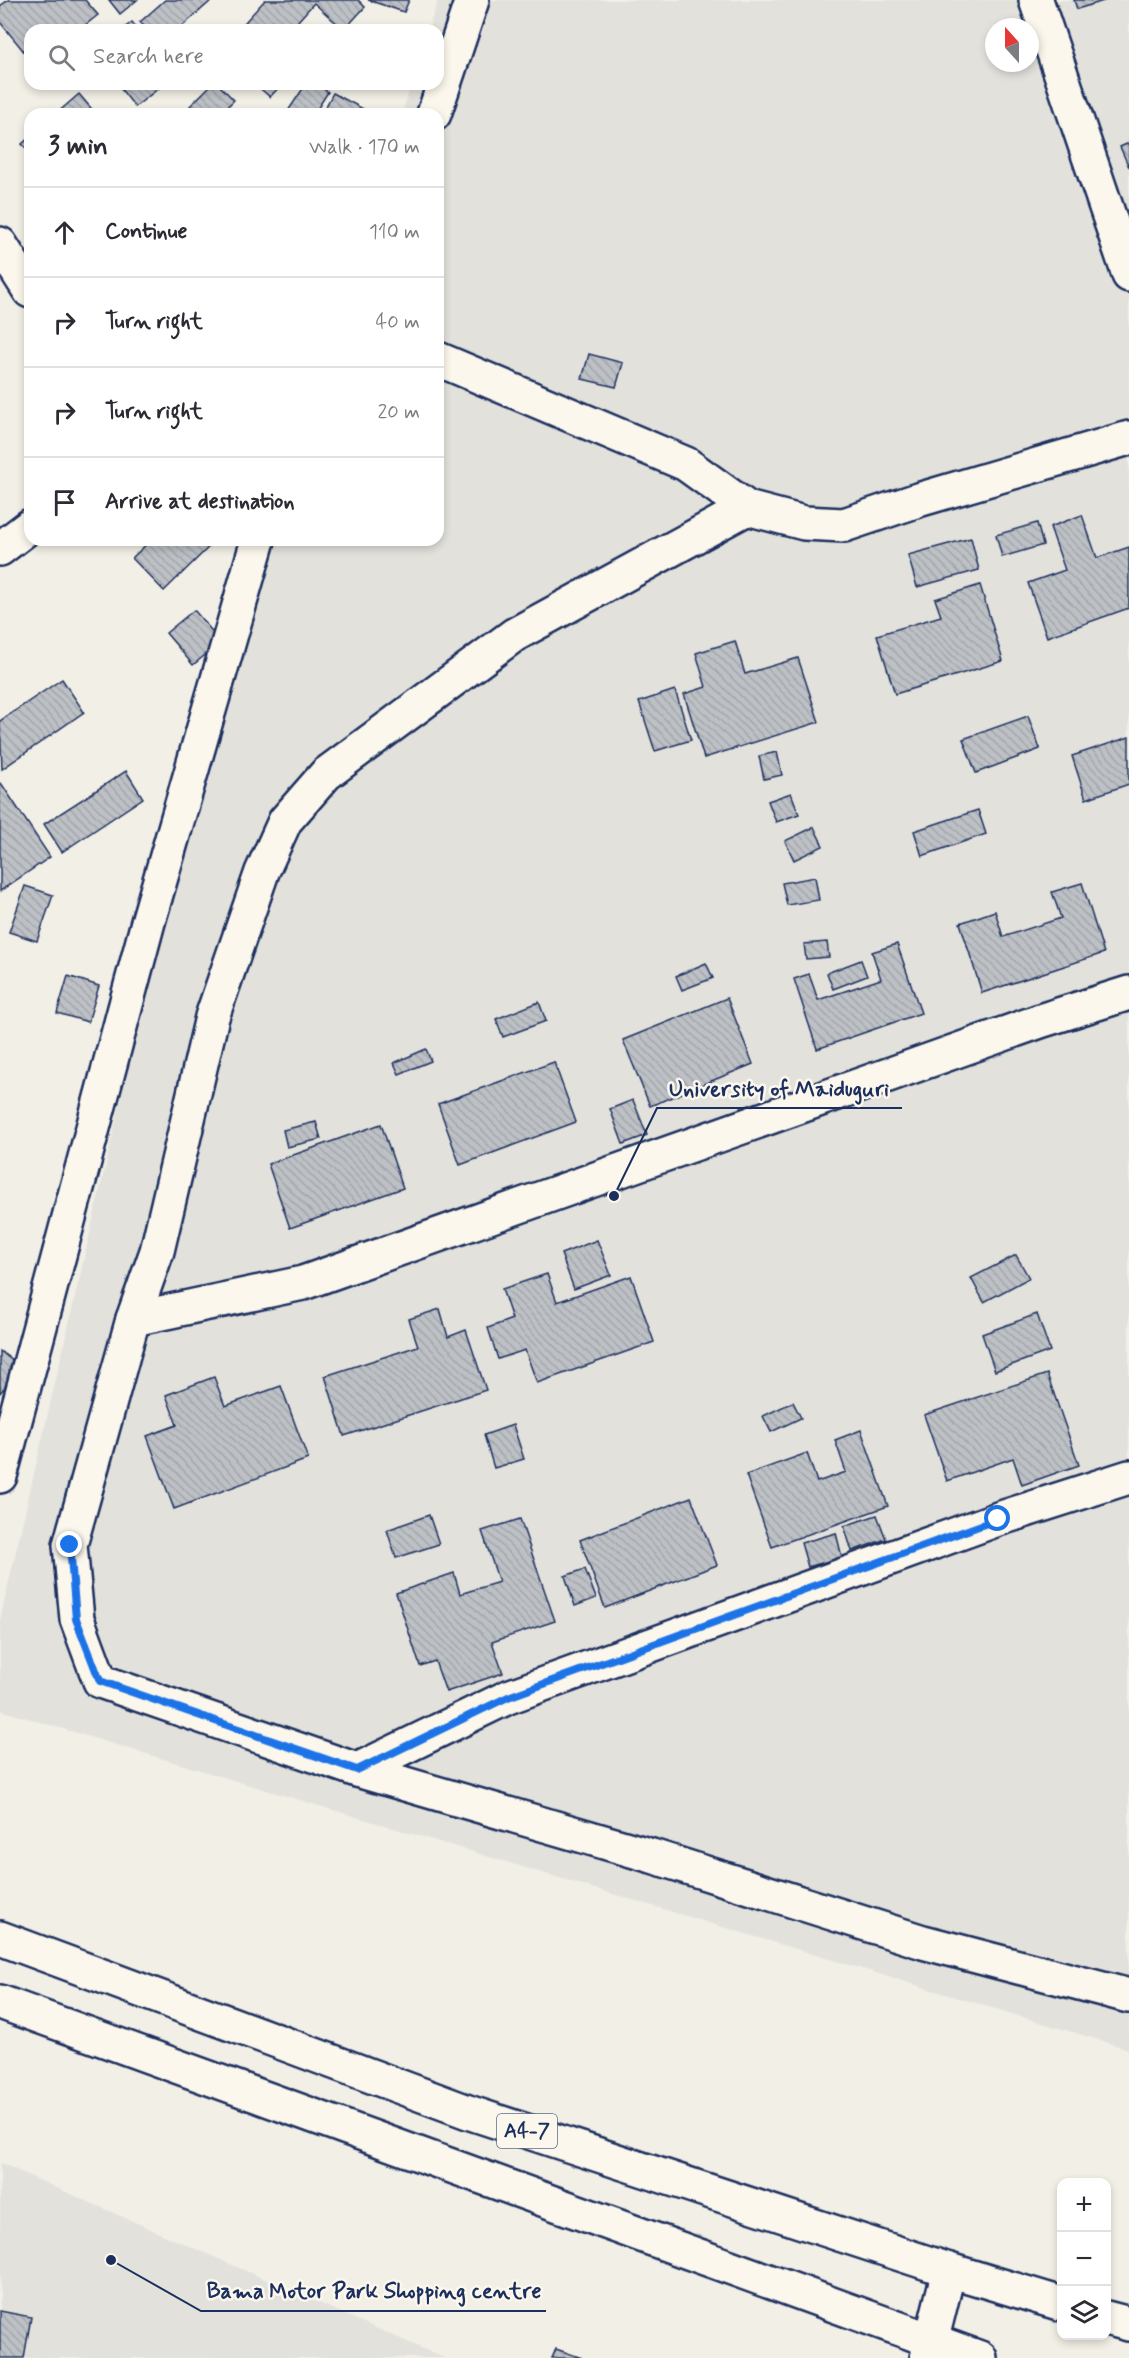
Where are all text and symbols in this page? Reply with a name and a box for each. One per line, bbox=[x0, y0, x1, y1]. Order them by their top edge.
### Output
north arrow bbox=[985, 18, 1039, 72]
search box bbox=[24, 24, 444, 90]
icon: search bbox=[45, 41, 78, 74]
text: Search here bbox=[93, 43, 204, 71]
text: 3 min bbox=[48, 130, 108, 164]
text: Walk · 170 m bbox=[309, 134, 420, 161]
icon: ahead bbox=[48, 216, 81, 249]
text: Continue bbox=[105, 218, 187, 246]
text: 110 m bbox=[369, 219, 420, 246]
icon: right bbox=[48, 306, 81, 339]
text: Turn right bbox=[105, 308, 203, 336]
text: 40 m bbox=[376, 309, 420, 336]
icon: right bbox=[48, 396, 81, 429]
text: Turn right bbox=[105, 398, 203, 426]
text: 20 m bbox=[377, 399, 420, 426]
icon: arrive bbox=[48, 486, 81, 519]
text: Arrive at destination bbox=[105, 488, 295, 516]
callout: University of Maiduguri bbox=[657, 1068, 902, 1108]
text: University of Maiduguri bbox=[669, 1076, 889, 1105]
route start bbox=[984, 1505, 1010, 1531]
route end bbox=[56, 1531, 82, 1557]
road number: A4-7 bbox=[497, 2114, 557, 2148]
map controls bbox=[1057, 2178, 1111, 2340]
button: + bbox=[1057, 2178, 1111, 2232]
button: − bbox=[1057, 2232, 1111, 2286]
callout: Bama Motor Park Shopping centre bbox=[201, 2271, 546, 2311]
text: Bama Motor Park Shopping centre bbox=[207, 2278, 541, 2307]
button: layers bbox=[1057, 2286, 1111, 2340]

